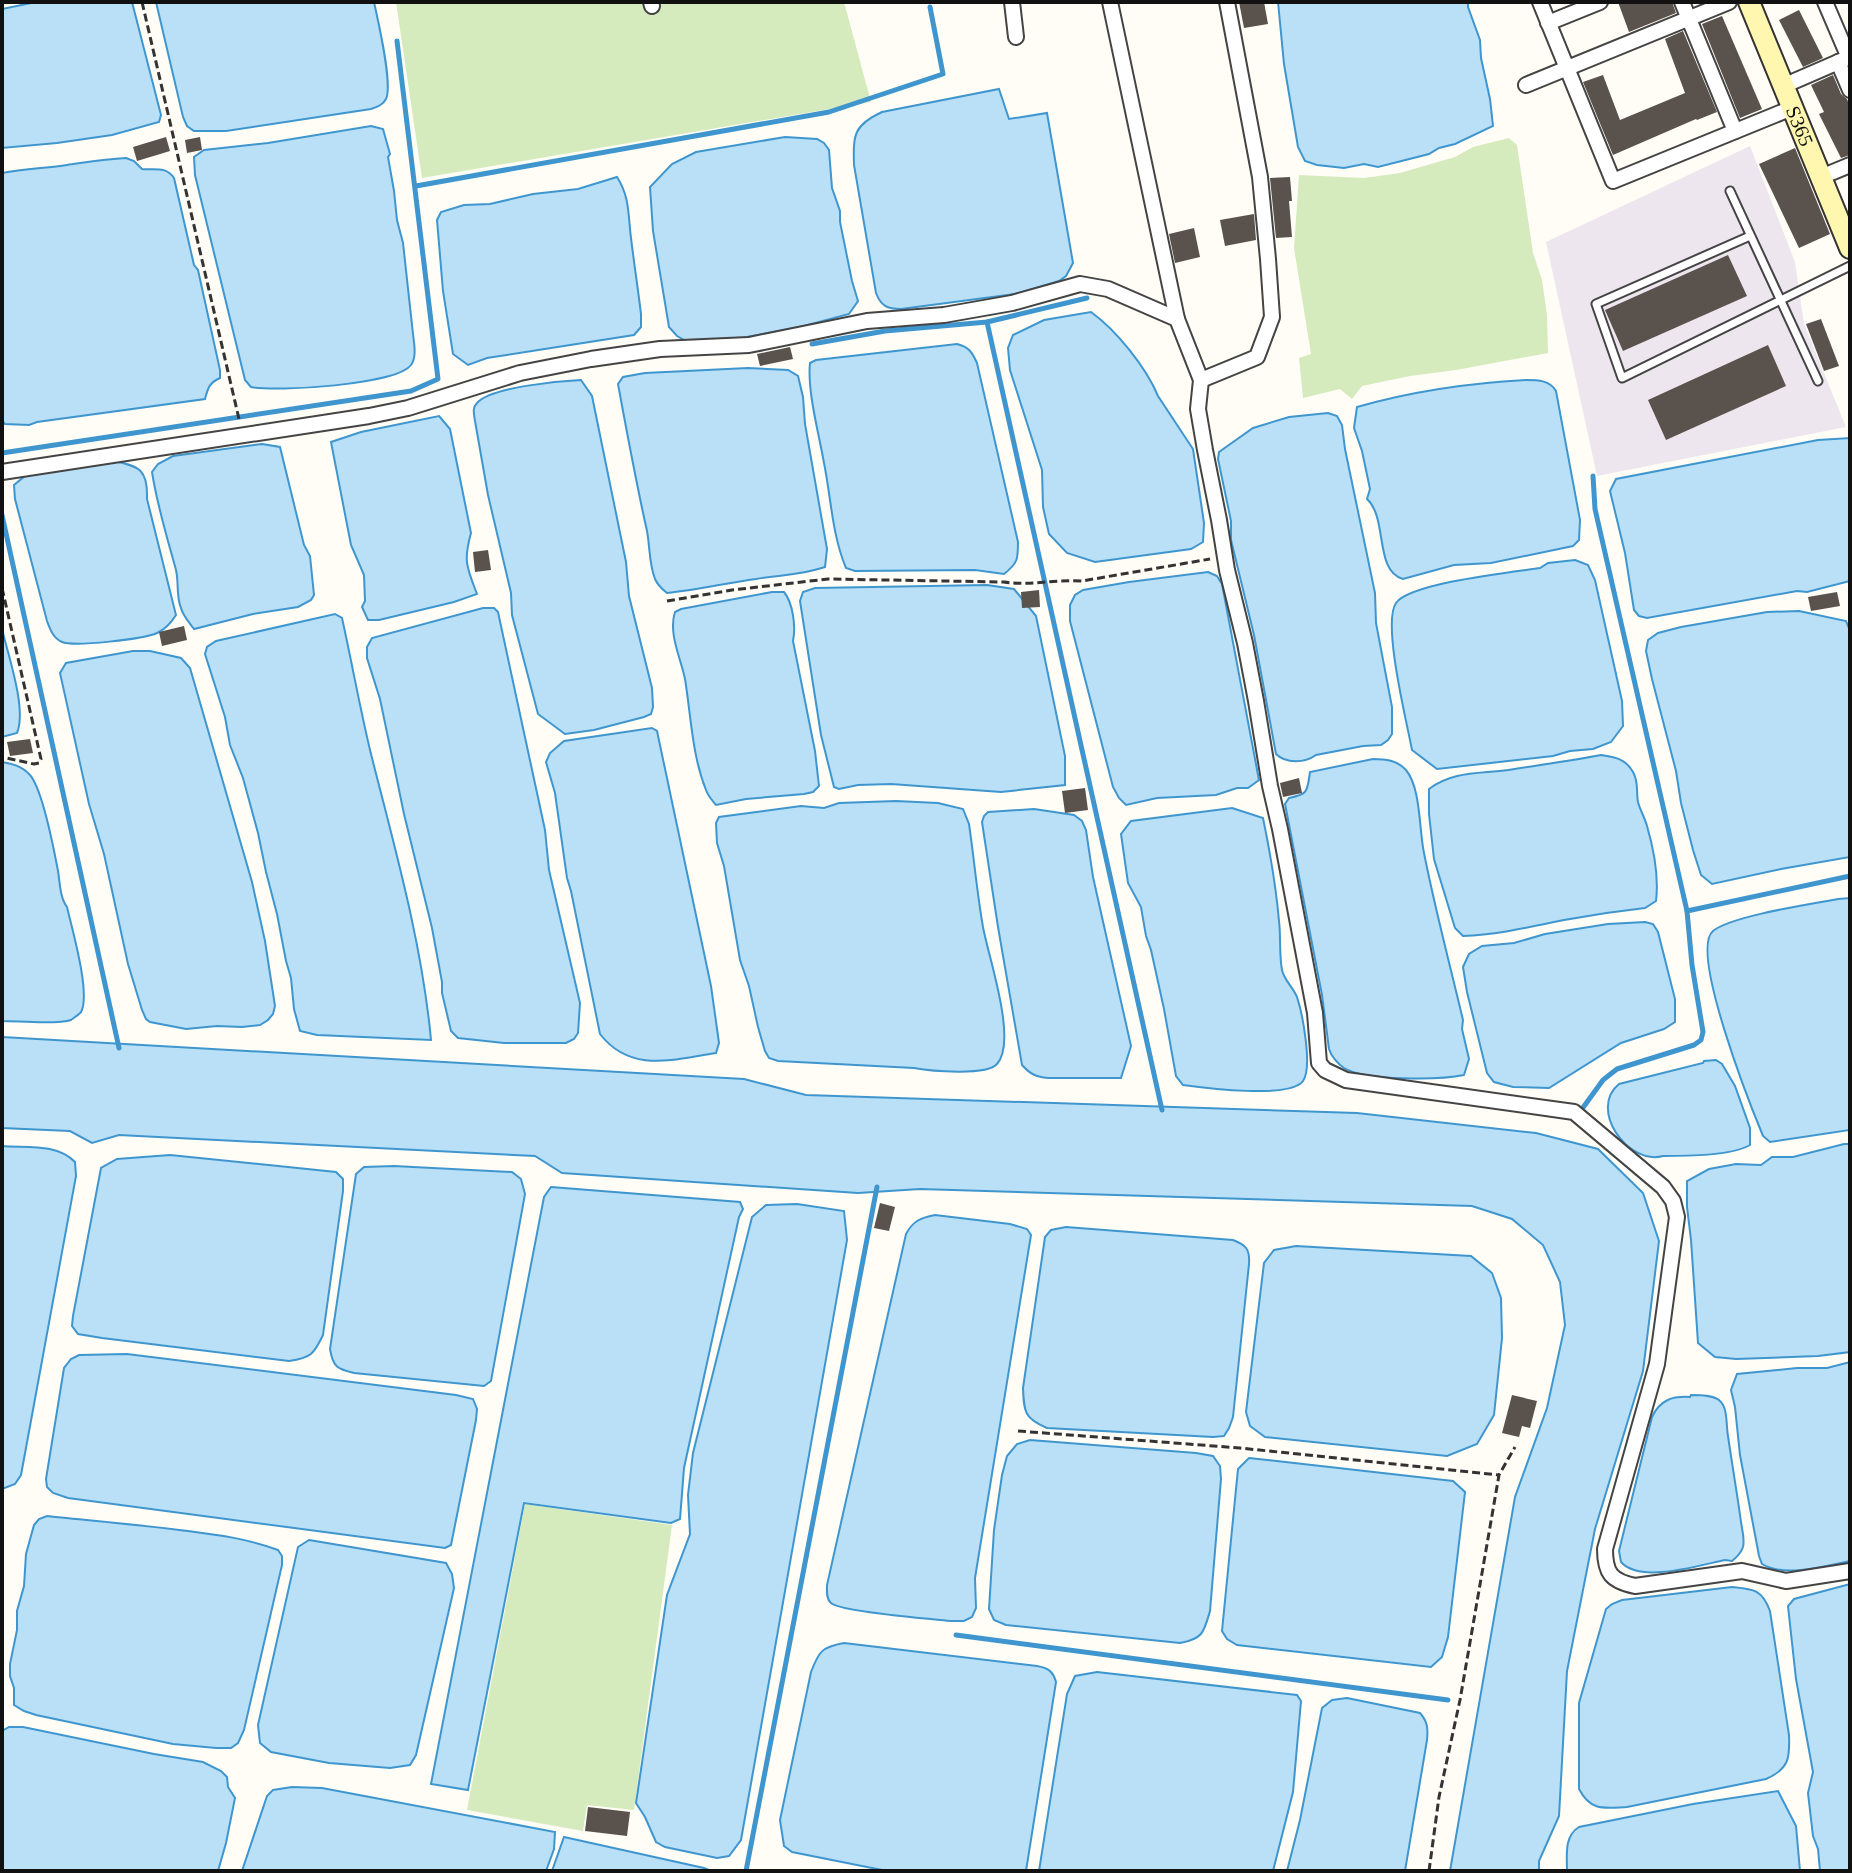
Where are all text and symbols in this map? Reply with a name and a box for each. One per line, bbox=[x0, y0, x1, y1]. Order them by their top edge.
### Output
street label: S365 bbox=[1782, 103, 1818, 149]

